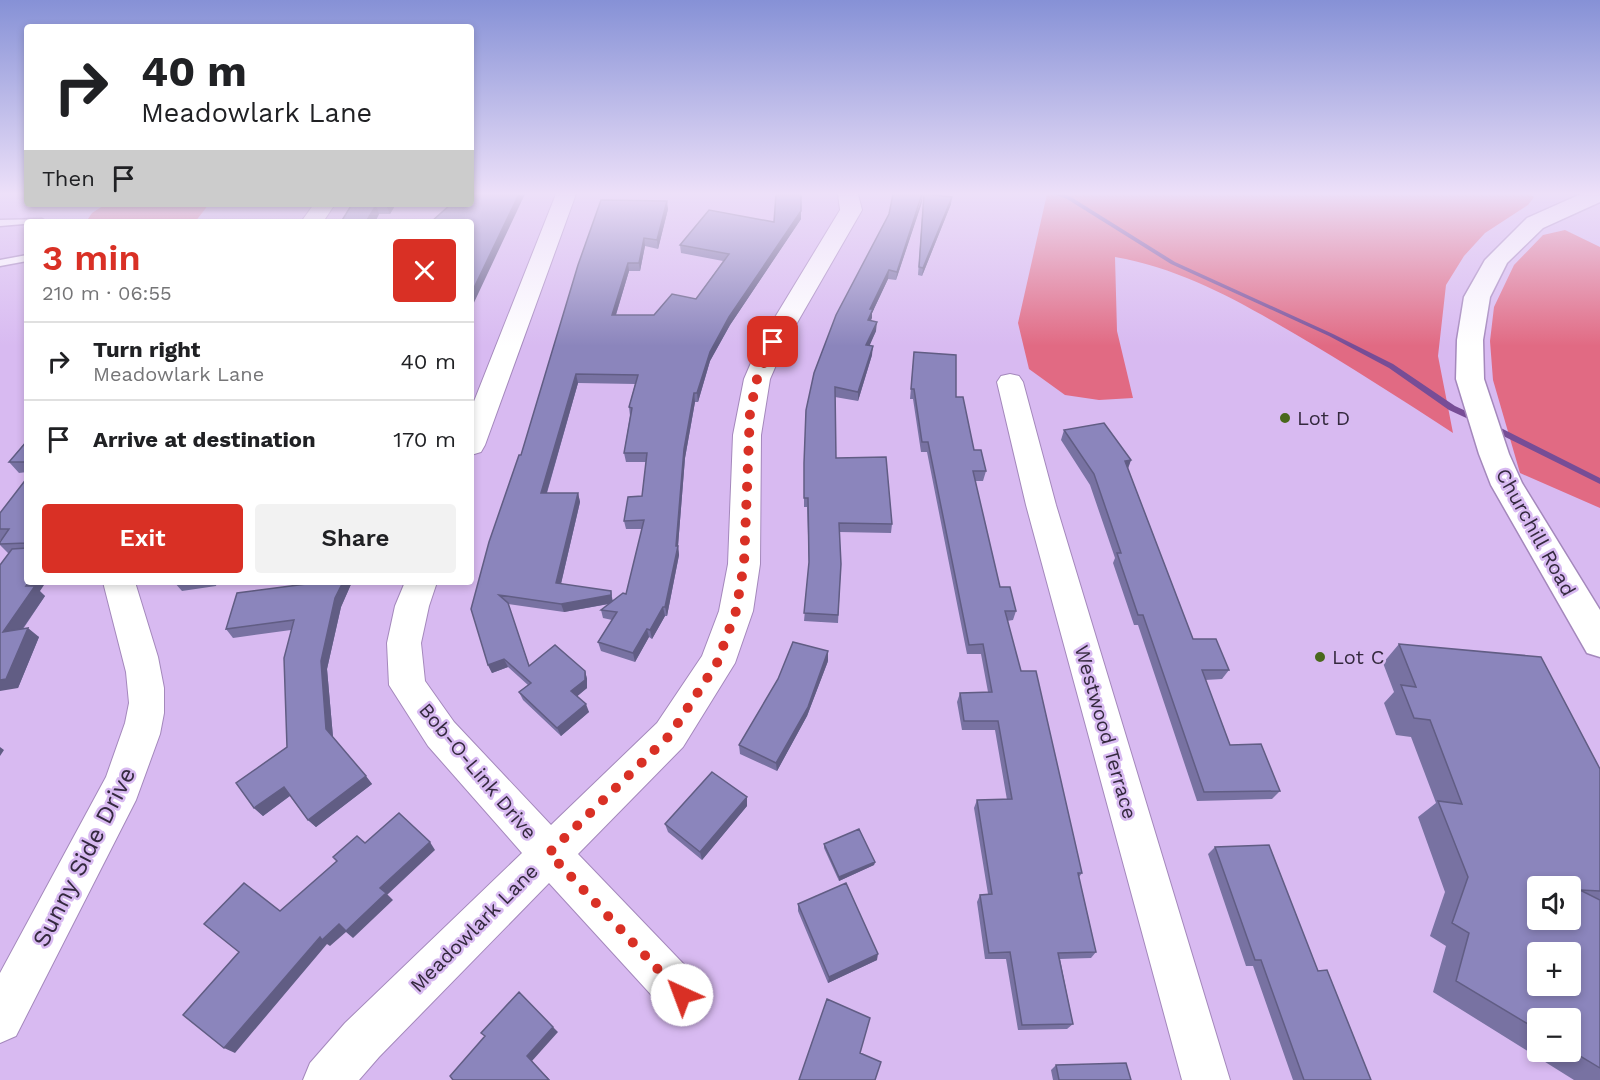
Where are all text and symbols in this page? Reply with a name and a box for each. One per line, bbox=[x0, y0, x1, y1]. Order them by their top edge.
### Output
text: 40 m bbox=[141, 47, 247, 96]
icon: right bbox=[42, 48, 120, 126]
text: Meadowlark Lane bbox=[141, 97, 372, 129]
icon: arrive bbox=[107, 162, 140, 195]
text: Then bbox=[42, 166, 95, 191]
text: 3 min bbox=[42, 237, 141, 279]
button: close bbox=[393, 239, 456, 302]
text: 210 m · 06:55 bbox=[42, 281, 172, 305]
pin bbox=[747, 316, 798, 367]
icon: arrive bbox=[756, 325, 789, 358]
text: Turn right bbox=[93, 337, 200, 362]
icon: right bbox=[42, 345, 75, 378]
text: 40 m bbox=[400, 349, 456, 374]
text: Meadowlark Lane bbox=[93, 362, 264, 386]
place label: Lot D bbox=[1297, 406, 1350, 430]
marker: Lot D bbox=[1278, 411, 1292, 425]
icon: arrive bbox=[42, 423, 75, 456]
text: Arrive at destination bbox=[93, 427, 316, 452]
text: 170 m bbox=[393, 427, 456, 452]
street label: Churchill Road bbox=[1491, 464, 1581, 600]
button: Exit bbox=[42, 504, 243, 573]
button: Share bbox=[255, 504, 456, 573]
street label: Westwood Terrace bbox=[1070, 642, 1142, 822]
place label: Lot C bbox=[1332, 645, 1384, 669]
marker: Lot C bbox=[1313, 650, 1327, 664]
street label: Bob-O-Link Drive bbox=[414, 698, 542, 844]
street label: Sunny Side Drive bbox=[27, 763, 141, 951]
street label: Meadowlark Lane bbox=[405, 859, 543, 997]
map controls bbox=[1527, 876, 1581, 1062]
button: sound bbox=[1527, 876, 1581, 930]
button: + bbox=[1527, 942, 1581, 996]
position arrow bbox=[650, 963, 714, 1027]
button: − bbox=[1527, 1008, 1581, 1062]

